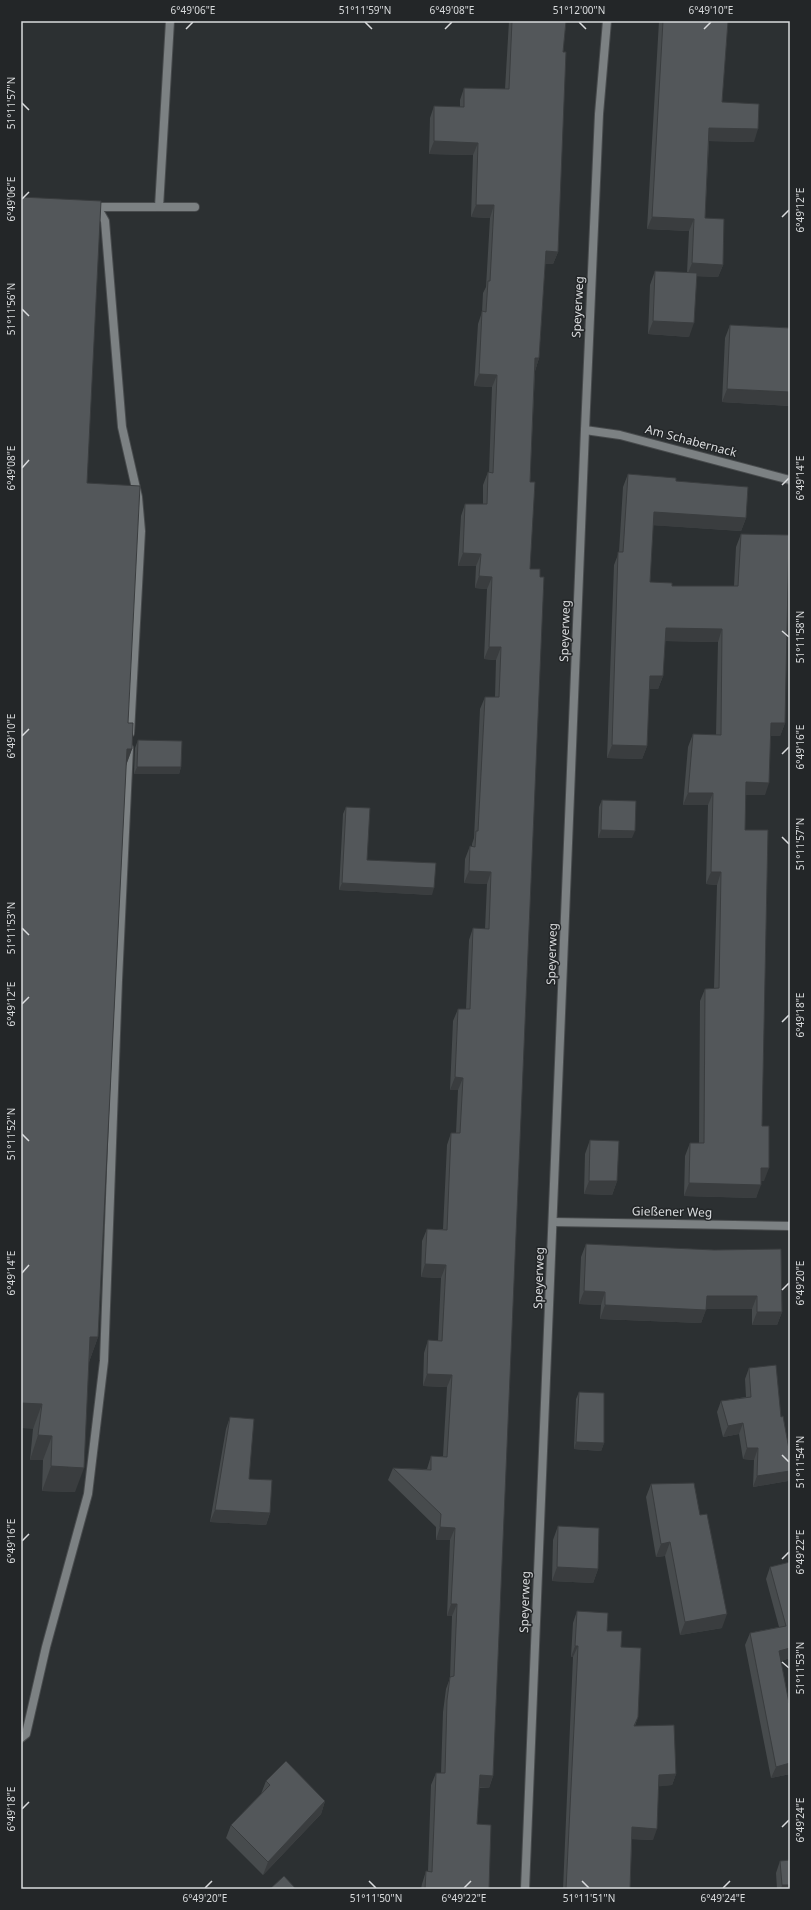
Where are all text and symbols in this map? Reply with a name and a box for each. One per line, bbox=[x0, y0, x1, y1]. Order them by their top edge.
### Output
text: 6°49'06"E bbox=[171, 3, 215, 17]
text: 51°11'59"N bbox=[339, 3, 391, 17]
text: 6°49'08"E bbox=[430, 3, 474, 17]
text: 51°12'00"N bbox=[553, 3, 605, 17]
text: 6°49'10"E bbox=[689, 3, 733, 17]
text: 51°11'57"N bbox=[4, 77, 18, 129]
text: 6°49'06"E bbox=[4, 177, 18, 221]
text: 6°49'12"E bbox=[793, 188, 807, 232]
street label: Speyerweg bbox=[567, 276, 588, 338]
text: 51°11'56"N bbox=[4, 283, 18, 335]
street label: Am Schabernack bbox=[644, 420, 739, 461]
text: 6°49'08"E bbox=[4, 446, 18, 490]
text: 6°49'14"E bbox=[793, 456, 807, 500]
street label: Speyerweg bbox=[555, 600, 574, 662]
text: 51°11'58"N bbox=[793, 611, 807, 663]
text: 6°49'10"E bbox=[4, 714, 18, 758]
text: 6°49'16"E bbox=[793, 725, 807, 769]
text: 51°11'57"N bbox=[793, 818, 807, 870]
text: 51°11'53"N bbox=[4, 902, 18, 954]
street label: Speyerweg bbox=[542, 923, 561, 985]
text: 6°49'12"E bbox=[4, 982, 18, 1026]
text: 6°49'18"E bbox=[793, 993, 807, 1037]
text: 51°11'52"N bbox=[4, 1108, 18, 1160]
street label: Gießener Weg bbox=[632, 1202, 712, 1221]
street label: Speyerweg bbox=[529, 1247, 548, 1309]
text: 6°49'14"E bbox=[4, 1251, 18, 1295]
text: 6°49'20"E bbox=[793, 1261, 807, 1305]
text: 51°11'54"N bbox=[793, 1436, 807, 1488]
text: 6°49'16"E bbox=[4, 1519, 18, 1563]
text: 6°49'22"E bbox=[793, 1530, 807, 1574]
street label: Speyerweg bbox=[515, 1571, 534, 1633]
text: 51°11'53"N bbox=[793, 1642, 807, 1694]
text: 6°49'18"E bbox=[4, 1787, 18, 1831]
text: 6°49'24"E bbox=[793, 1798, 807, 1842]
text: 6°49'20"E bbox=[183, 1891, 227, 1905]
text: 51°11'50"N bbox=[350, 1891, 402, 1905]
text: 6°49'22"E bbox=[442, 1891, 486, 1905]
text: 51°11'51"N bbox=[563, 1891, 615, 1905]
text: 6°49'24"E bbox=[701, 1891, 745, 1905]

